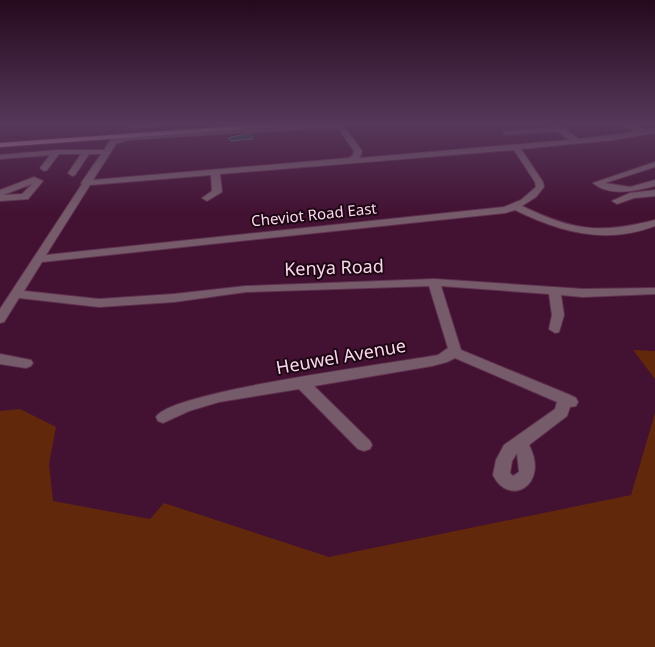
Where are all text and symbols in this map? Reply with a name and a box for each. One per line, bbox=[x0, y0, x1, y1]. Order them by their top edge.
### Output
street label: Cheviot Road East bbox=[250, 197, 378, 231]
street label: Kenya Road bbox=[284, 253, 384, 281]
street label: Heuwel Avenue bbox=[274, 333, 408, 379]

